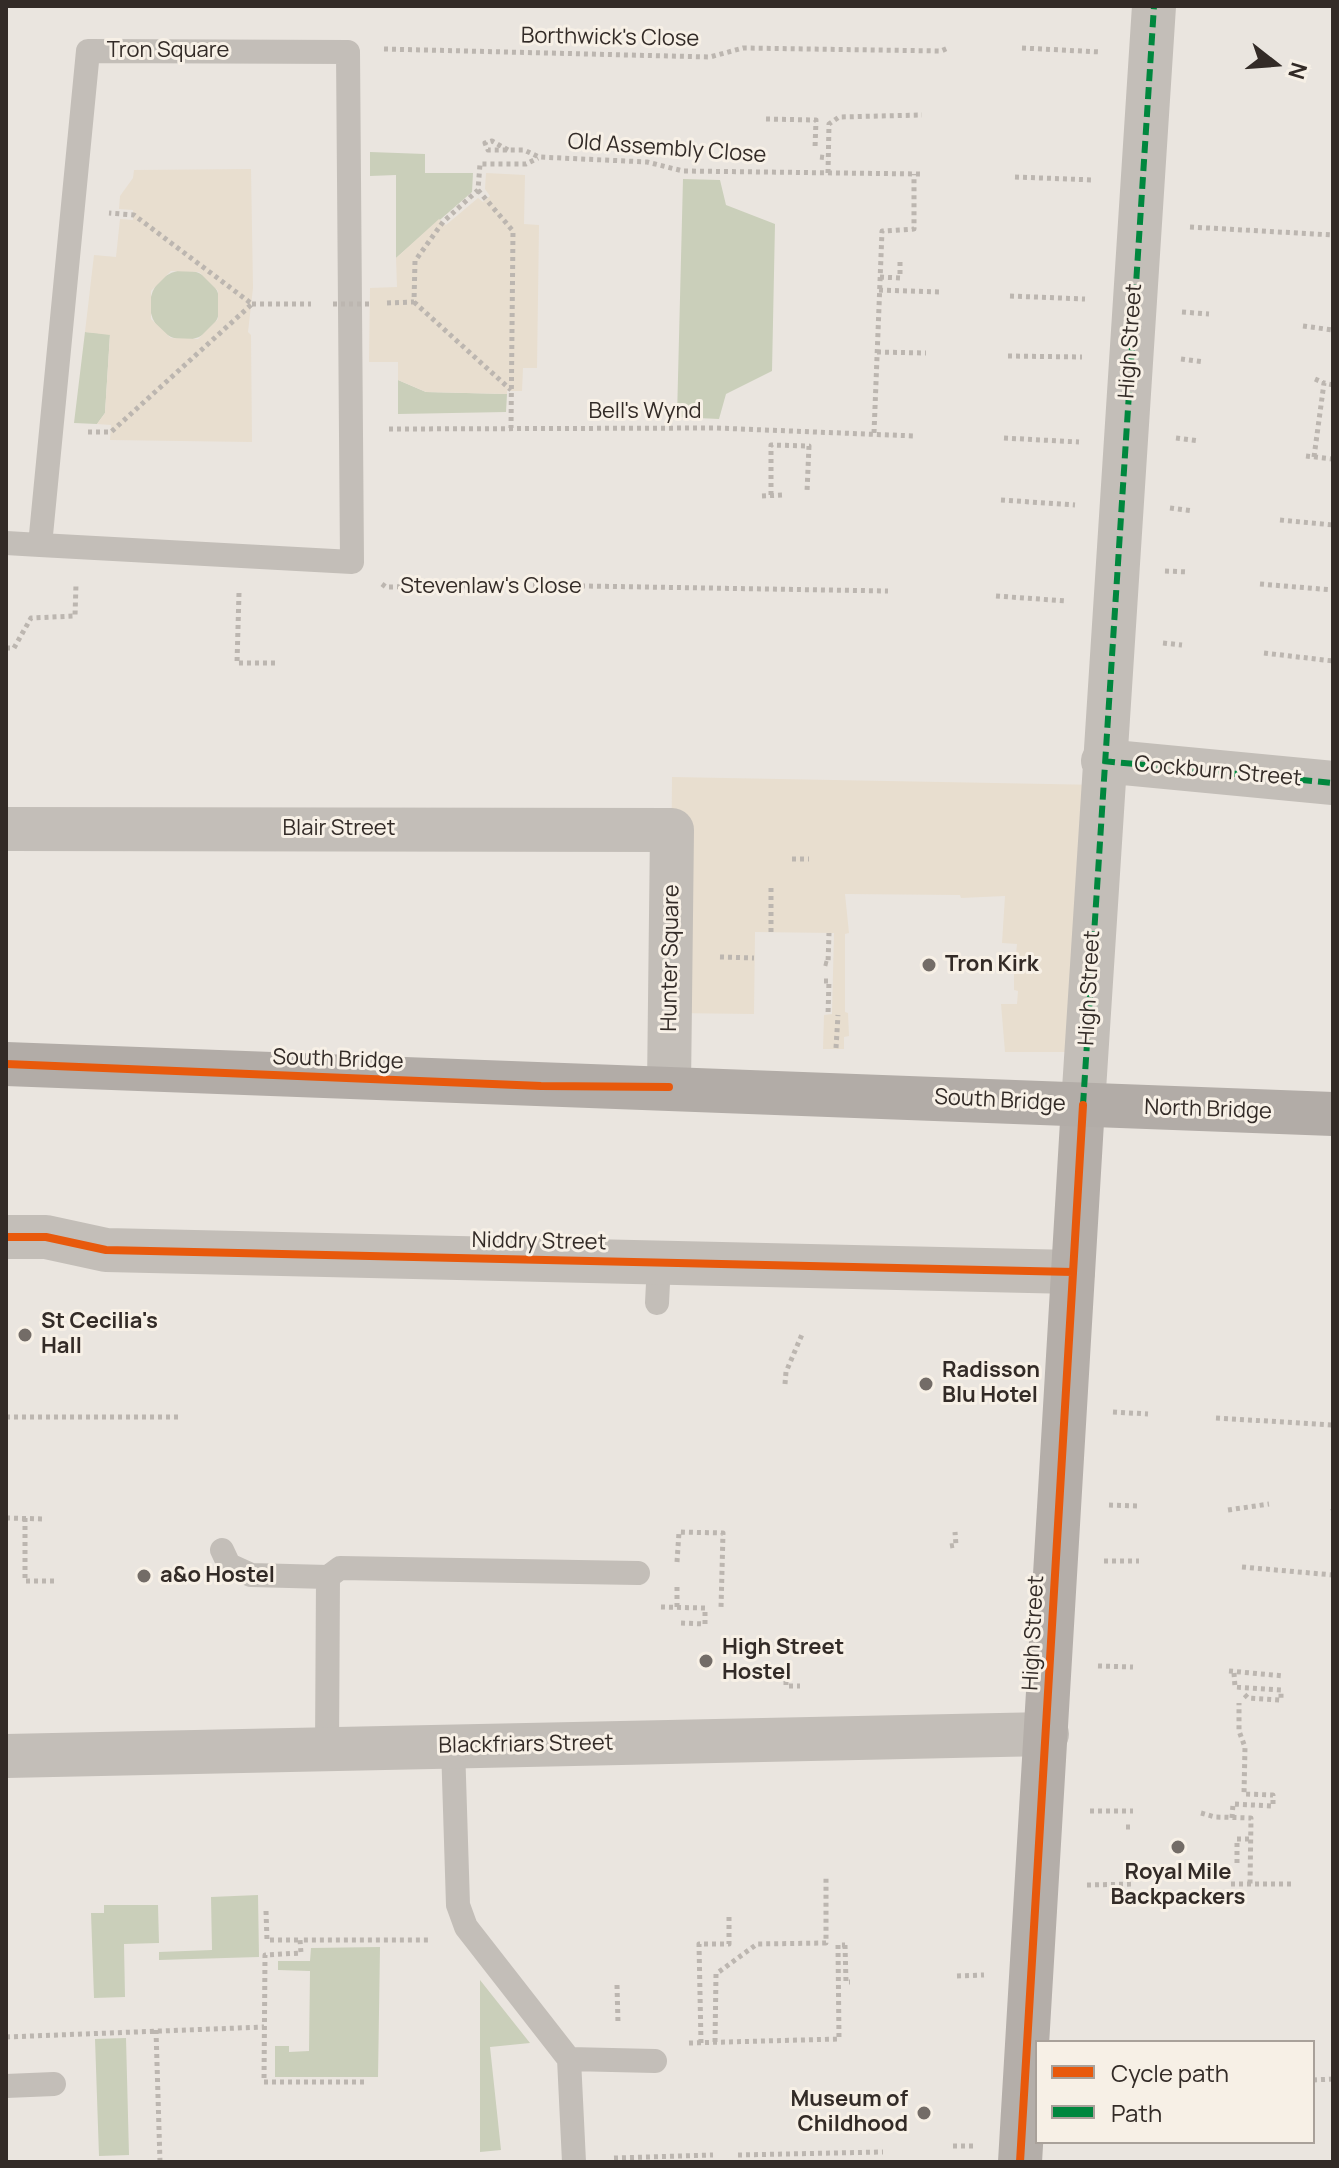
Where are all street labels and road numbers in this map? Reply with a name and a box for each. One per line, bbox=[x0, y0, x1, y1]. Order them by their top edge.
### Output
street label: Borthwick's Close bbox=[521, 23, 699, 53]
street label: Tron Square bbox=[107, 38, 229, 64]
street label: Old Assembly Close bbox=[567, 129, 767, 169]
street label: High Street bbox=[1114, 283, 1148, 399]
street label: Bell's Wynd bbox=[588, 399, 702, 425]
street label: Stevenlaw's Close bbox=[400, 574, 582, 600]
street label: Cockburn Street bbox=[1133, 752, 1303, 792]
street label: Blair Street bbox=[283, 816, 395, 842]
street label: Hunter Square bbox=[657, 884, 685, 1032]
street label: High Street bbox=[1074, 930, 1106, 1046]
street label: South Bridge bbox=[272, 1045, 404, 1075]
street label: South Bridge bbox=[934, 1084, 1066, 1118]
street label: North Bridge bbox=[1144, 1095, 1272, 1125]
street label: Niddry Street bbox=[471, 1228, 607, 1256]
street label: High Street bbox=[1018, 1575, 1050, 1691]
street label: Blackfriars Street bbox=[438, 1730, 614, 1760]

